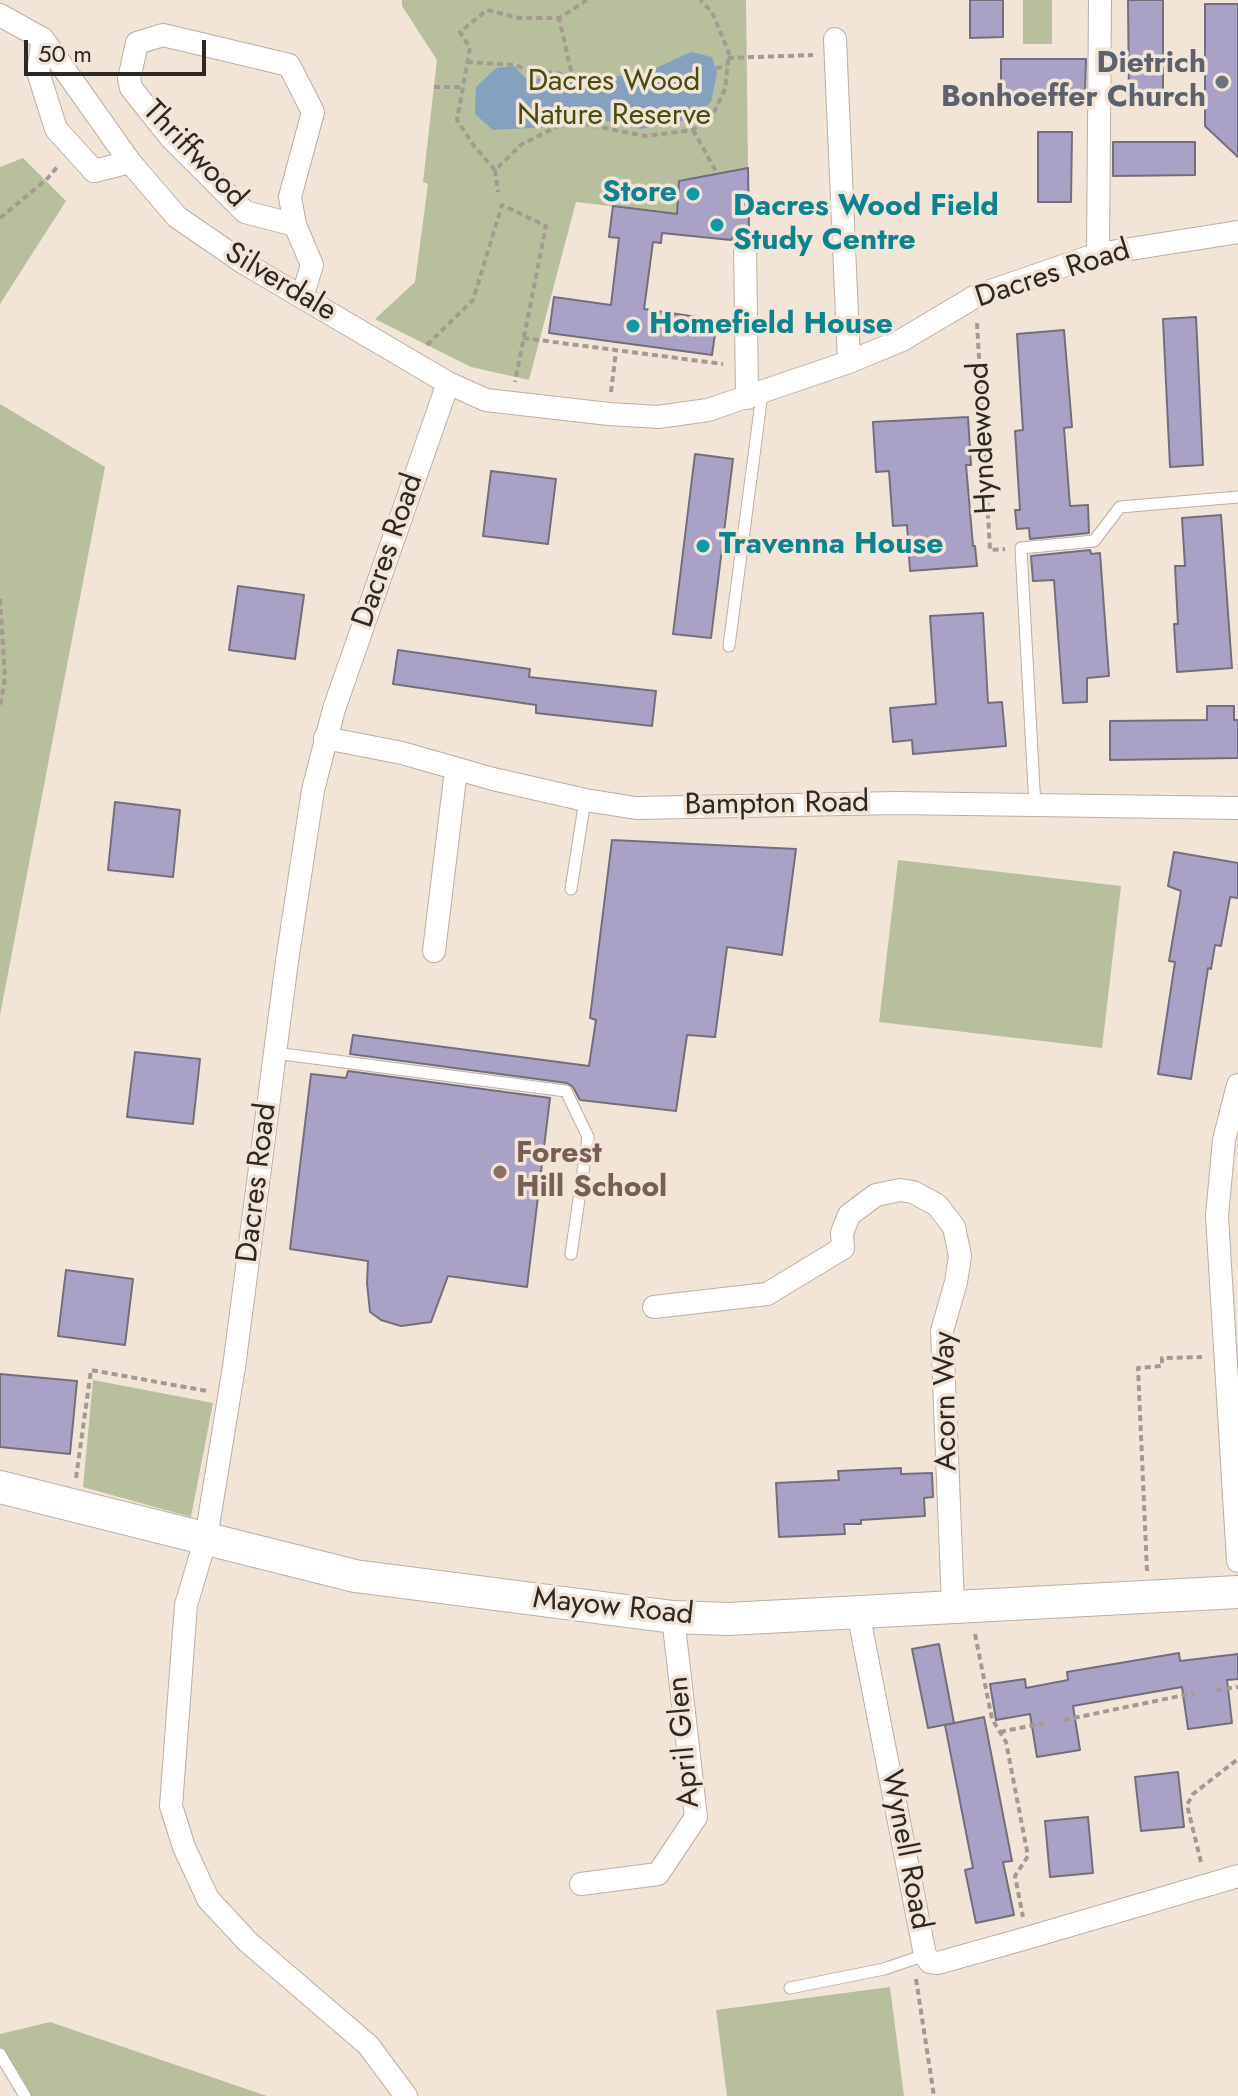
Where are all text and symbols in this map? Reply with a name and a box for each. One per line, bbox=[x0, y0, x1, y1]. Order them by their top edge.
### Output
scale bar bbox=[28, 24, 210, 74]
text: 50 m bbox=[38, 36, 92, 71]
place label: Dietrich Bonhoeffer Church bbox=[941, 47, 1206, 118]
park label: Dacres Wood Nature Reserve bbox=[517, 65, 711, 136]
marker: Dietrich Bonhoeffer Church bbox=[1213, 73, 1231, 91]
street label: Thriffwood bbox=[134, 94, 254, 216]
place label: Store bbox=[602, 176, 677, 212]
marker: Store bbox=[684, 185, 702, 203]
place label: Dacres Wood Field Study Centre bbox=[733, 190, 999, 260]
marker: Dacres Wood Field Study Centre bbox=[708, 216, 726, 234]
street label: Dacres Road bbox=[971, 233, 1135, 317]
street label: Silverdale bbox=[218, 236, 342, 330]
place label: Homefield House bbox=[649, 308, 893, 344]
marker: Homefield House bbox=[624, 317, 642, 335]
street label: Hyndewood bbox=[962, 361, 1006, 515]
street label: Dacres Road bbox=[346, 469, 432, 633]
place label: Travenna House bbox=[719, 528, 943, 564]
marker: Travenna House bbox=[694, 537, 712, 555]
street label: Bampton Road bbox=[684, 785, 870, 825]
street label: Dacres Road bbox=[230, 1101, 286, 1265]
place label: Forest Hill School bbox=[516, 1137, 667, 1208]
marker: Forest Hill School bbox=[491, 1163, 509, 1181]
street label: Acorn Way bbox=[928, 1331, 966, 1471]
street label: Mayow Road bbox=[531, 1582, 695, 1634]
street label: April Glen bbox=[661, 1675, 709, 1809]
street label: Wynell Road bbox=[872, 1767, 938, 1933]

